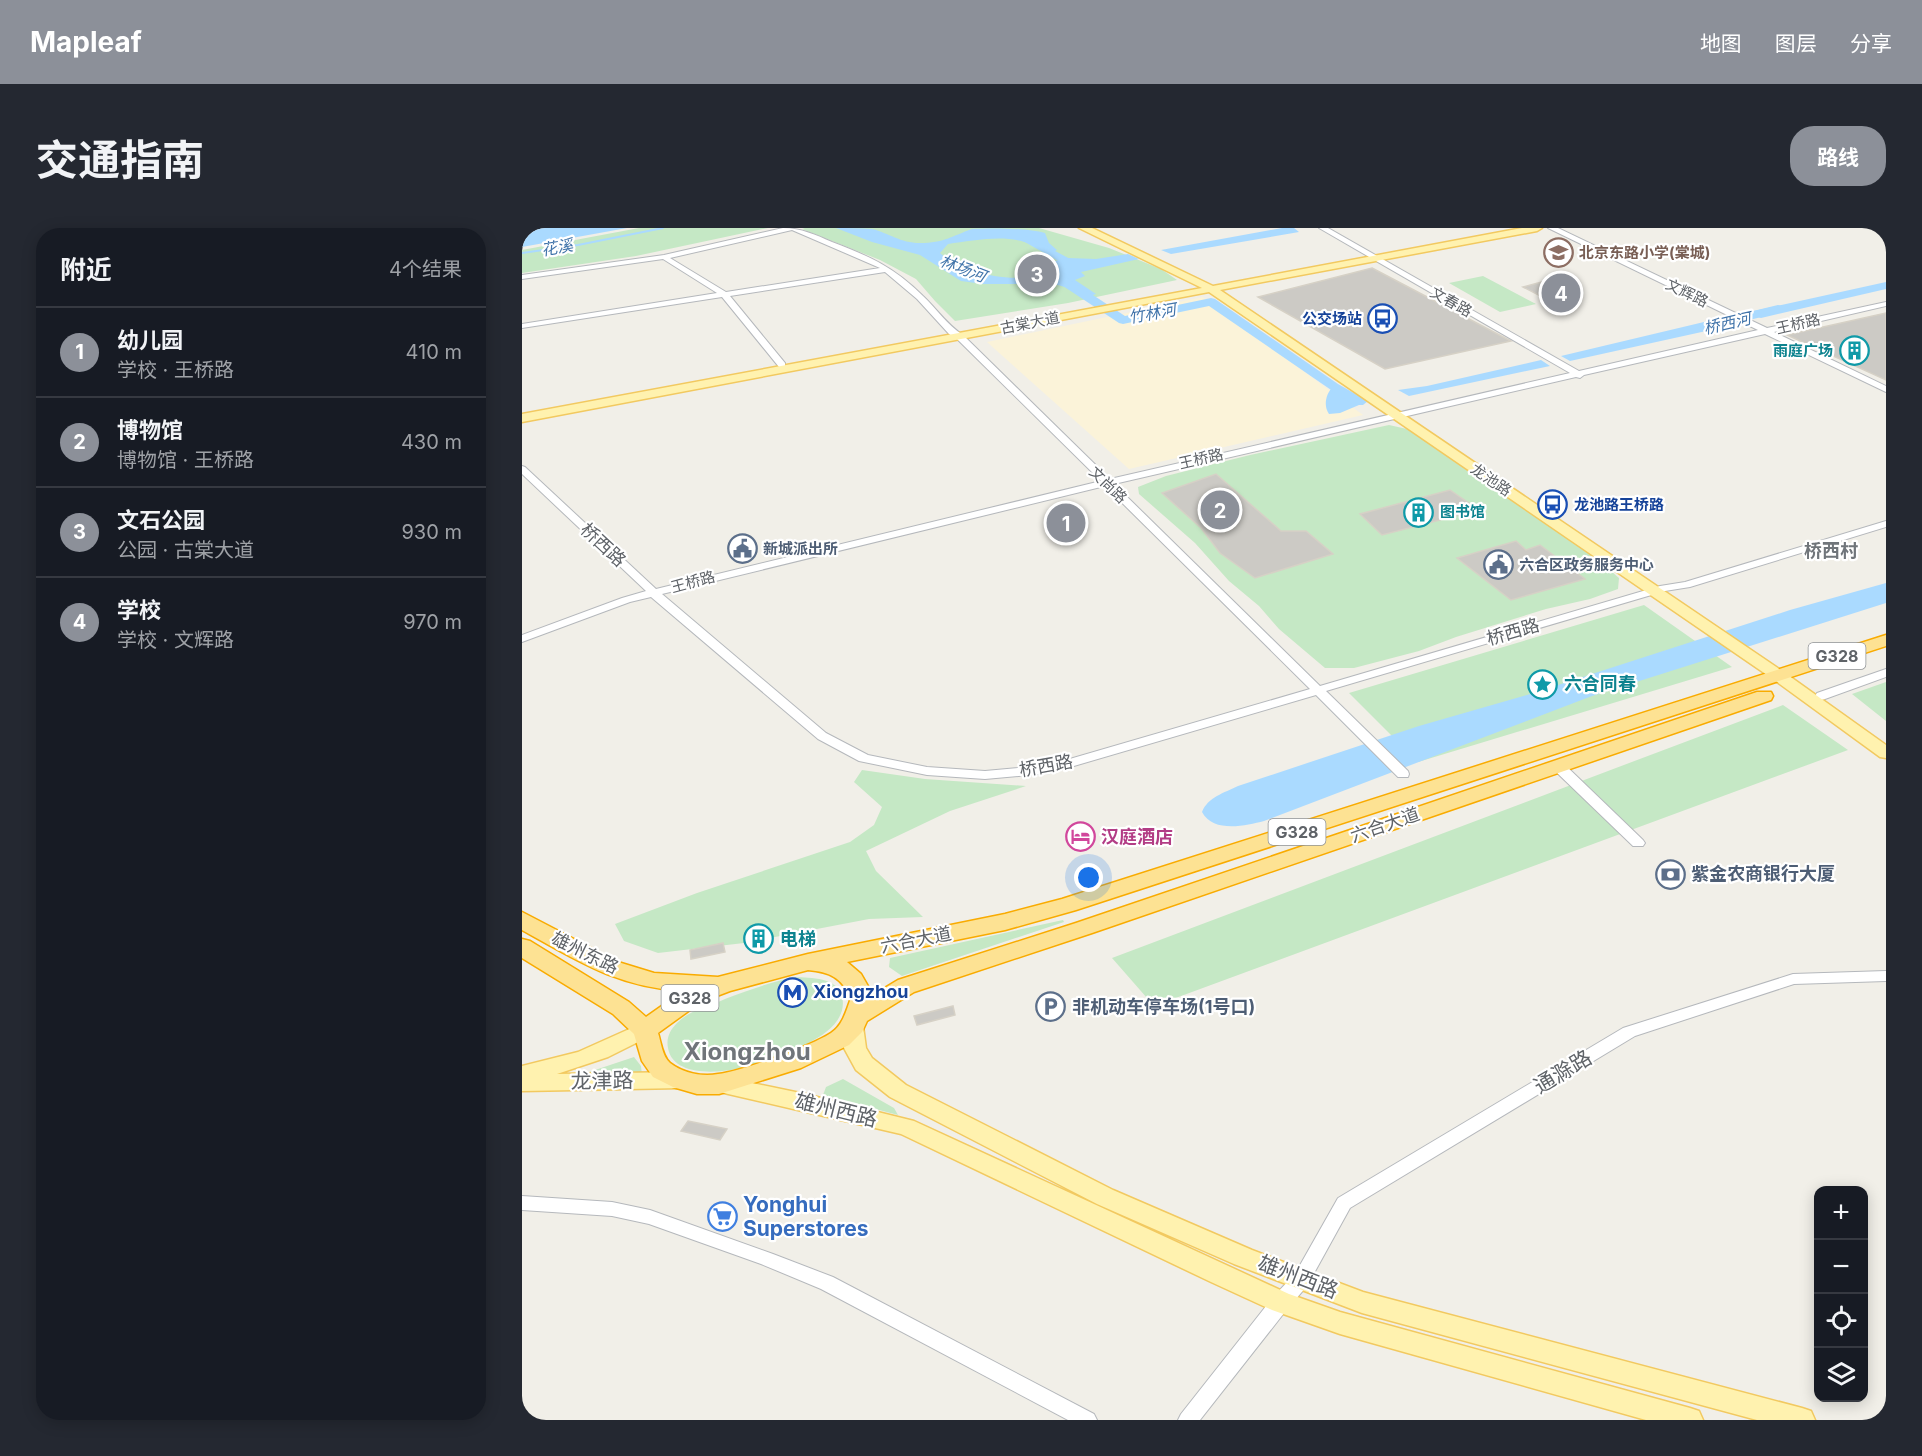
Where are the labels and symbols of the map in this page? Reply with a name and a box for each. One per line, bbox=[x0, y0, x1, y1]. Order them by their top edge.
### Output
water label: 花溪 bbox=[539, 234, 576, 260]
school or university icon: 北京东路小学(棠城) bbox=[1542, 237, 1574, 269]
place label: 北京东路小学(棠城) bbox=[1579, 243, 1710, 262]
water label: 林场河 bbox=[937, 250, 992, 287]
pin: 3 bbox=[1018, 252, 1056, 296]
pin: 4 bbox=[1542, 270, 1580, 316]
street label: 文辉路 bbox=[1663, 274, 1712, 311]
street label: 文春路 bbox=[1427, 282, 1476, 321]
water label: 竹林河 bbox=[1127, 298, 1180, 327]
bus stop icon: 公交场站 bbox=[1367, 303, 1399, 335]
street label: 古棠大道 bbox=[999, 307, 1061, 338]
water label: 桥西河 bbox=[1701, 307, 1756, 338]
place label: 公交场站 bbox=[1302, 309, 1362, 328]
street label: 王桥路 bbox=[1774, 309, 1822, 338]
building icon: 雨庭广场 bbox=[1838, 335, 1870, 367]
place label: 雨庭广场 bbox=[1773, 341, 1833, 360]
street label: 王桥路 bbox=[1177, 444, 1225, 473]
street label: 龙池路 bbox=[1467, 459, 1515, 500]
street label: 文尚路 bbox=[1086, 462, 1131, 507]
pin: 2 bbox=[1200, 488, 1240, 532]
bus stop icon: 龙池路王桥路 bbox=[1537, 489, 1569, 521]
place label: 龙池路王桥路 bbox=[1574, 495, 1664, 514]
building icon: 图书馆 bbox=[1403, 496, 1435, 528]
pin: 1 bbox=[1046, 500, 1086, 546]
place label: 图书馆 bbox=[1440, 502, 1485, 521]
street label: 桥西路 bbox=[576, 519, 630, 571]
public building icon: 新城派出所 bbox=[726, 533, 758, 565]
place label: 新城派出所 bbox=[763, 539, 838, 558]
district label: 桥西村 bbox=[1804, 540, 1858, 561]
public building icon: 六合区政务服务中心 bbox=[1482, 549, 1514, 581]
place label: 六合区政务服务中心 bbox=[1519, 555, 1654, 574]
street label: 王桥路 bbox=[669, 567, 717, 597]
street label: 桥西路 bbox=[1484, 614, 1542, 649]
road number: G328 bbox=[1808, 643, 1866, 669]
place icon: 六合同春 bbox=[1527, 668, 1559, 700]
place label: 六合同春 bbox=[1564, 673, 1636, 694]
street label: 桥西路 bbox=[1018, 750, 1074, 781]
street label: 六合大道 bbox=[1347, 803, 1422, 846]
road number: G328 bbox=[1268, 819, 1326, 845]
hotel icon: 汉庭酒店 bbox=[1064, 821, 1096, 853]
place label: 汉庭酒店 bbox=[1101, 826, 1173, 847]
bank icon: 紫金农商银行大厦 bbox=[1654, 858, 1686, 890]
your location bbox=[1074, 863, 1103, 892]
place label: 紫金农商银行大厦 bbox=[1691, 863, 1835, 884]
street label: 六合大道 bbox=[879, 922, 953, 957]
building icon: 电梯 bbox=[743, 923, 775, 955]
street label: 雄州东路 bbox=[548, 927, 622, 978]
place label: 电梯 bbox=[780, 928, 816, 949]
metro station icon: Xiongzhou bbox=[776, 976, 808, 1008]
place label: Xiongzhou bbox=[813, 981, 909, 1002]
road number: G328 bbox=[662, 985, 718, 1011]
parking icon: 非机动车停车场(1号口) bbox=[1035, 991, 1067, 1023]
place label: 非机动车停车场(1号口) bbox=[1072, 996, 1255, 1017]
district label: Xiongzhou bbox=[683, 1037, 811, 1066]
street label: 通滁路 bbox=[1529, 1045, 1596, 1099]
street label: 龙津路 bbox=[570, 1067, 634, 1094]
street label: 雄州西路 bbox=[792, 1087, 880, 1132]
place label: Yonghui Superstores bbox=[743, 1192, 869, 1241]
supermarket icon: Yonghui Superstores bbox=[706, 1201, 738, 1233]
street label: 雄州西路 bbox=[1254, 1250, 1342, 1303]

